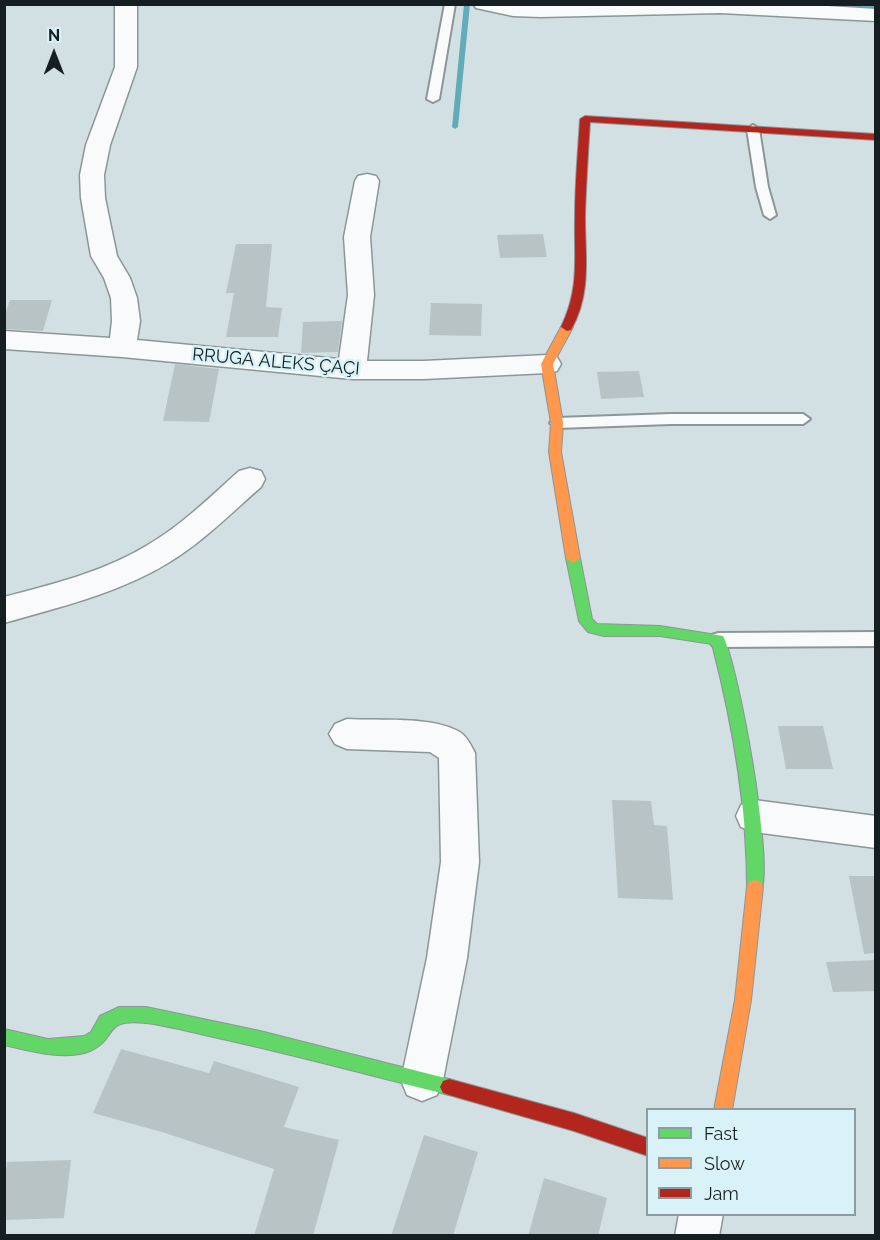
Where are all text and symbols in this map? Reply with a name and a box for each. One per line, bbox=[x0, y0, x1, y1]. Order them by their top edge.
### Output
north arrow bbox=[24, 24, 84, 84]
text: N bbox=[48, 26, 60, 45]
street label: RRUGA ALEKS ÇAÇI bbox=[191, 344, 361, 380]
legend bbox=[646, 1108, 856, 1216]
text: Fast bbox=[704, 1123, 738, 1144]
text: Slow bbox=[704, 1153, 745, 1174]
text: Jam bbox=[704, 1183, 739, 1204]

